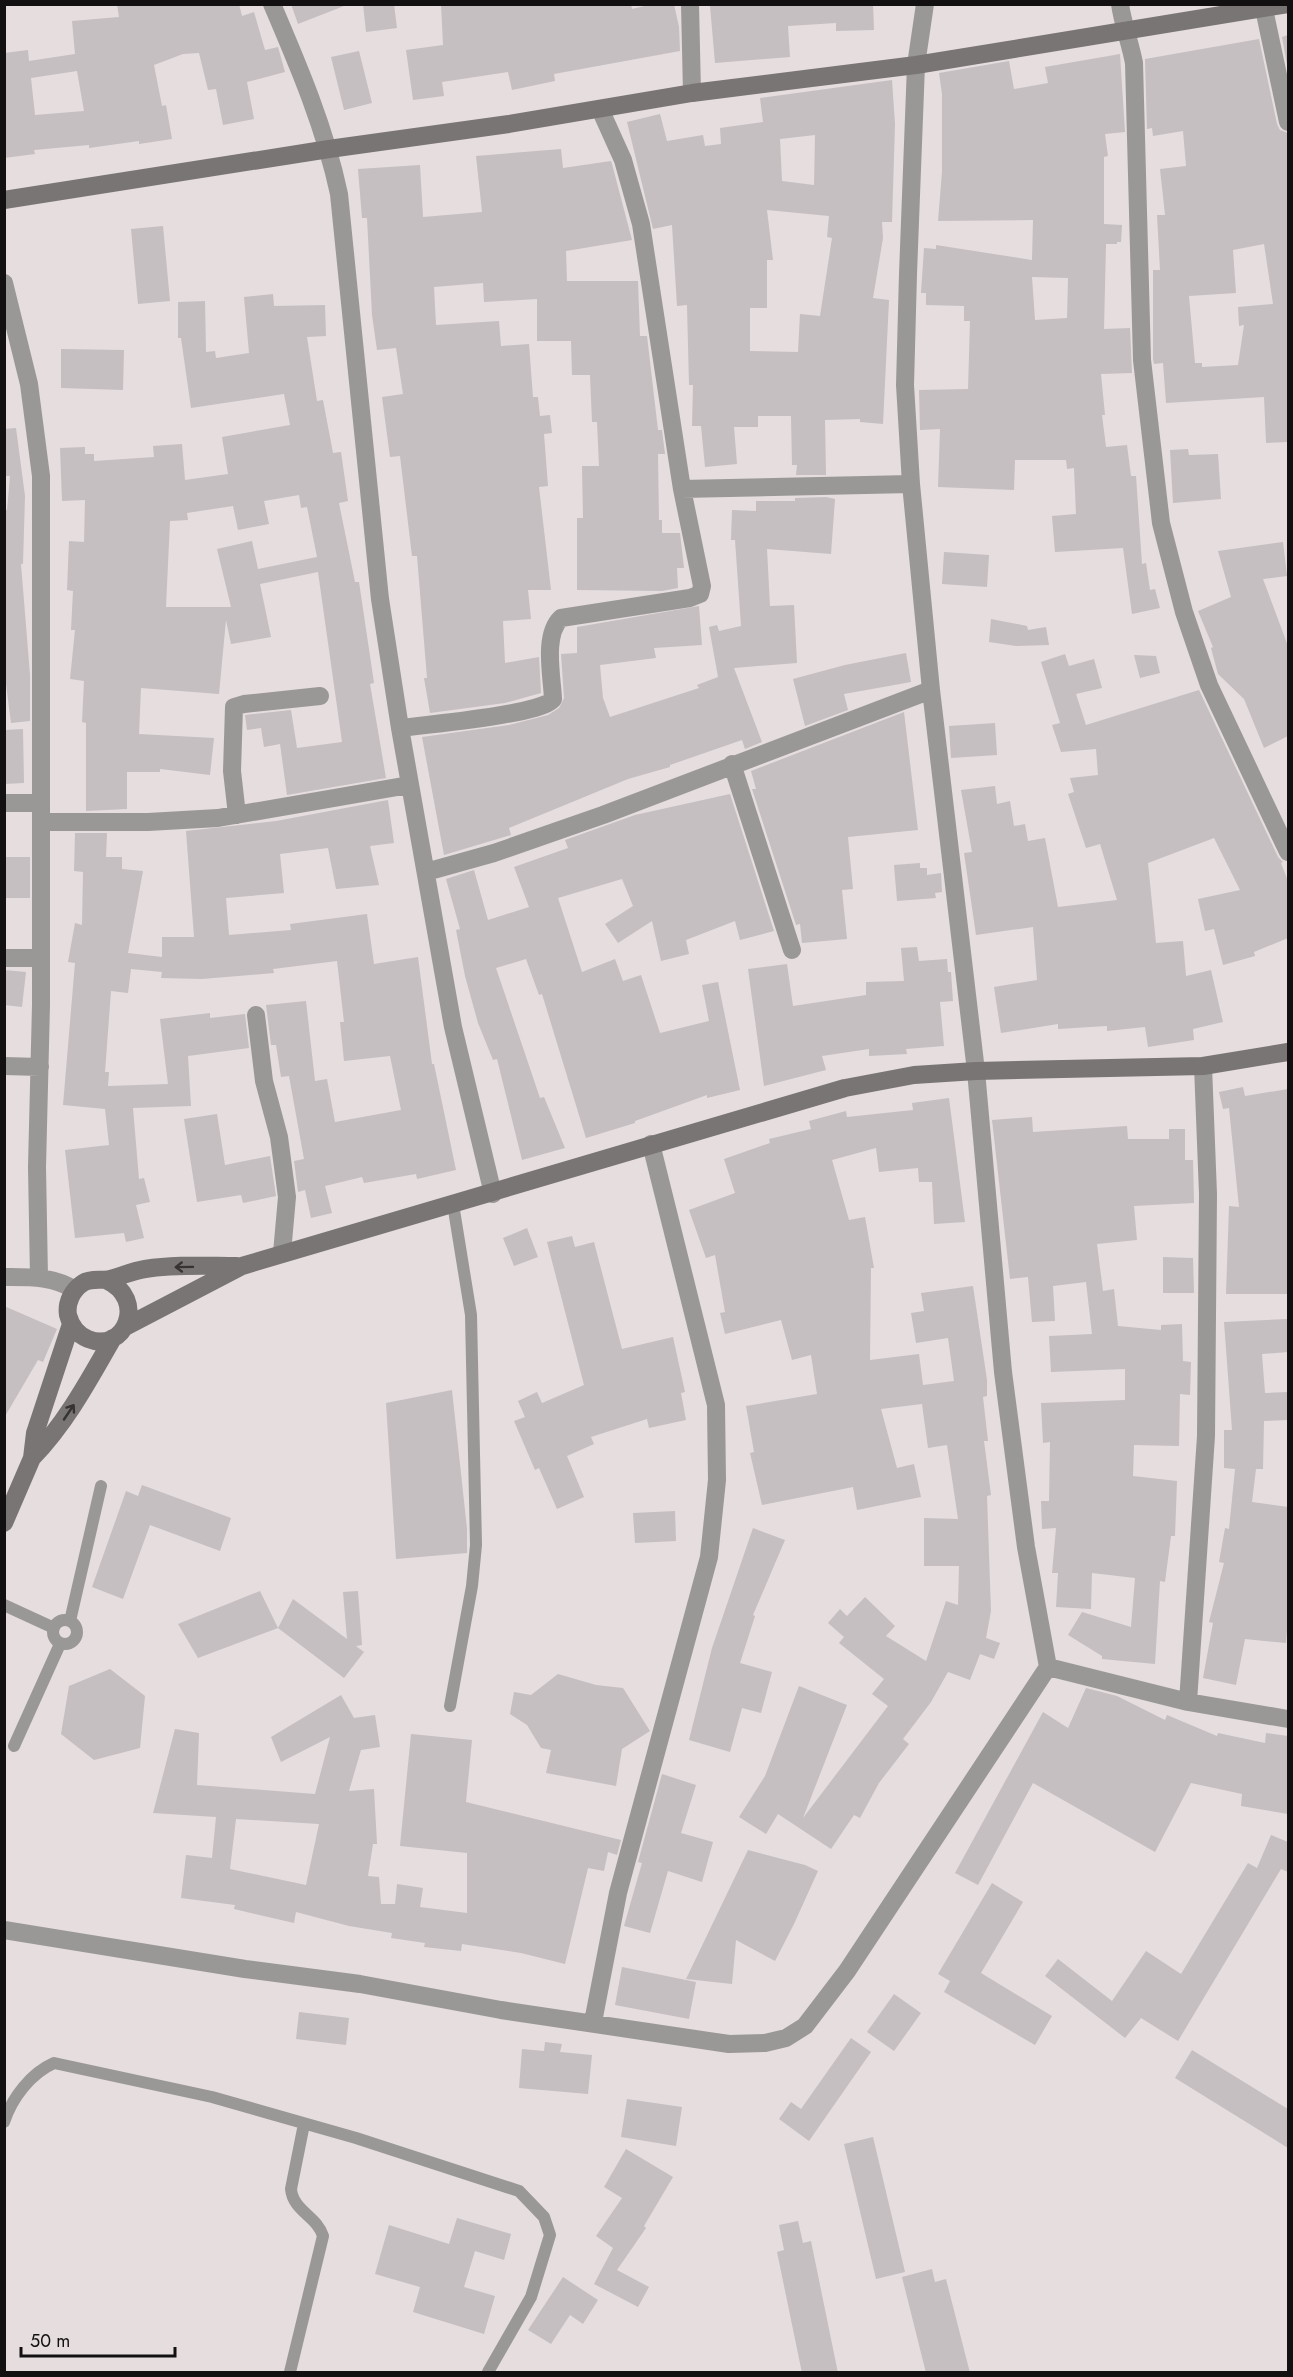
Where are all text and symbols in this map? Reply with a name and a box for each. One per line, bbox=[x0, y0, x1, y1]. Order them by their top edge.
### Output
one-way arrow bbox=[174, 1261, 194, 1273]
one-way arrow bbox=[63, 1405, 75, 1421]
scale bar bbox=[21, 2320, 176, 2358]
text: 50 m bbox=[30, 2328, 70, 2354]

